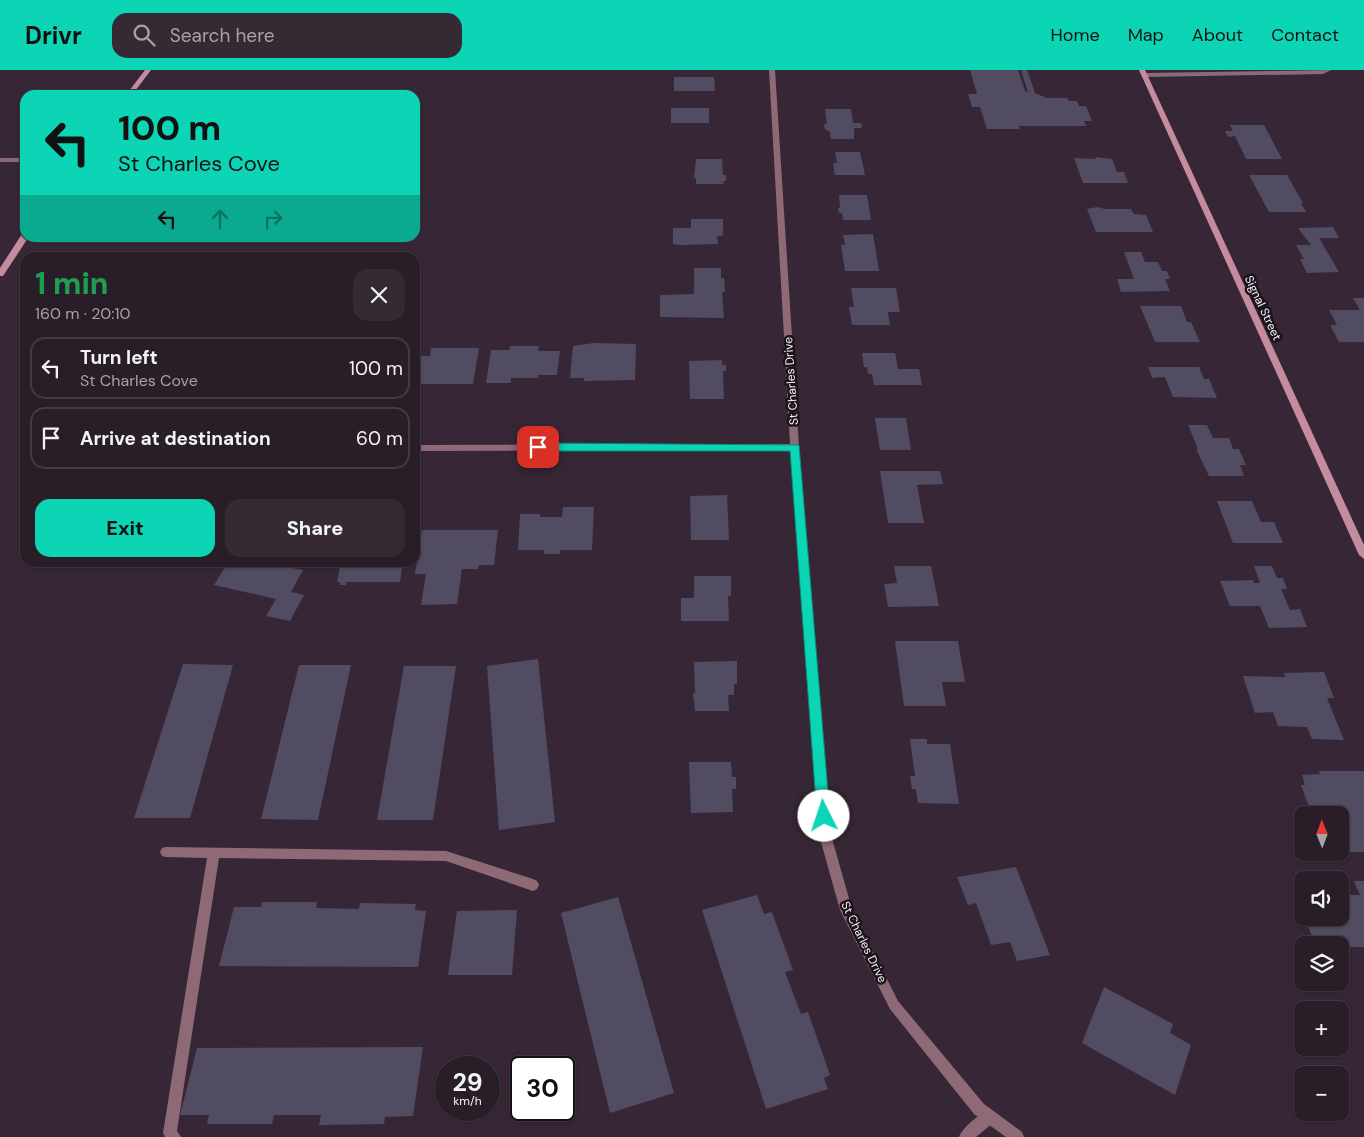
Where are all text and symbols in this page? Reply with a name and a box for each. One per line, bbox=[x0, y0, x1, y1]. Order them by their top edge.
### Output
search box bbox=[112, 13, 462, 58]
text: Drivr bbox=[25, 20, 82, 51]
icon: search bbox=[130, 21, 158, 49]
text: Search here bbox=[170, 23, 275, 48]
text: Home bbox=[1050, 23, 1100, 47]
text: Map bbox=[1128, 23, 1164, 47]
text: About bbox=[1192, 23, 1243, 47]
text: Contact bbox=[1271, 23, 1339, 47]
text: 100 m bbox=[118, 105, 221, 151]
icon: left bbox=[35, 110, 100, 175]
text: St Charles Cove bbox=[118, 149, 280, 178]
icon: left bbox=[153, 205, 181, 233]
icon: ahead bbox=[206, 205, 234, 233]
icon: right bbox=[259, 205, 287, 233]
text: 1 min bbox=[35, 264, 108, 303]
button: close bbox=[353, 269, 405, 321]
street label: Signal Street bbox=[1241, 273, 1285, 343]
text: 160 m · 20:10 bbox=[35, 303, 130, 324]
street label: St Charles Drive bbox=[780, 336, 802, 426]
text: Turn left bbox=[80, 345, 158, 370]
icon: left bbox=[37, 354, 65, 382]
text: 100 m bbox=[349, 356, 403, 381]
text: St Charles Cove bbox=[80, 370, 198, 391]
icon: arrive bbox=[37, 424, 65, 452]
text: Arrive at destination bbox=[80, 426, 271, 451]
text: 60 m bbox=[356, 426, 403, 451]
pin bbox=[517, 426, 559, 468]
icon: arrive bbox=[524, 433, 552, 461]
button: Exit bbox=[35, 499, 215, 557]
button: Share bbox=[225, 499, 405, 557]
position arrow bbox=[797, 789, 849, 841]
north arrow bbox=[1294, 806, 1349, 861]
map controls bbox=[1294, 806, 1349, 1121]
button: sound bbox=[1294, 871, 1349, 926]
street label: St Charles Drive bbox=[837, 899, 891, 985]
button: layers bbox=[1294, 936, 1349, 991]
button: + bbox=[1294, 1001, 1349, 1056]
speed limit sign: 30 bbox=[510, 1056, 575, 1121]
text: 29 bbox=[452, 1066, 483, 1099]
button: − bbox=[1294, 1066, 1349, 1121]
text: km/h bbox=[453, 1093, 482, 1109]

